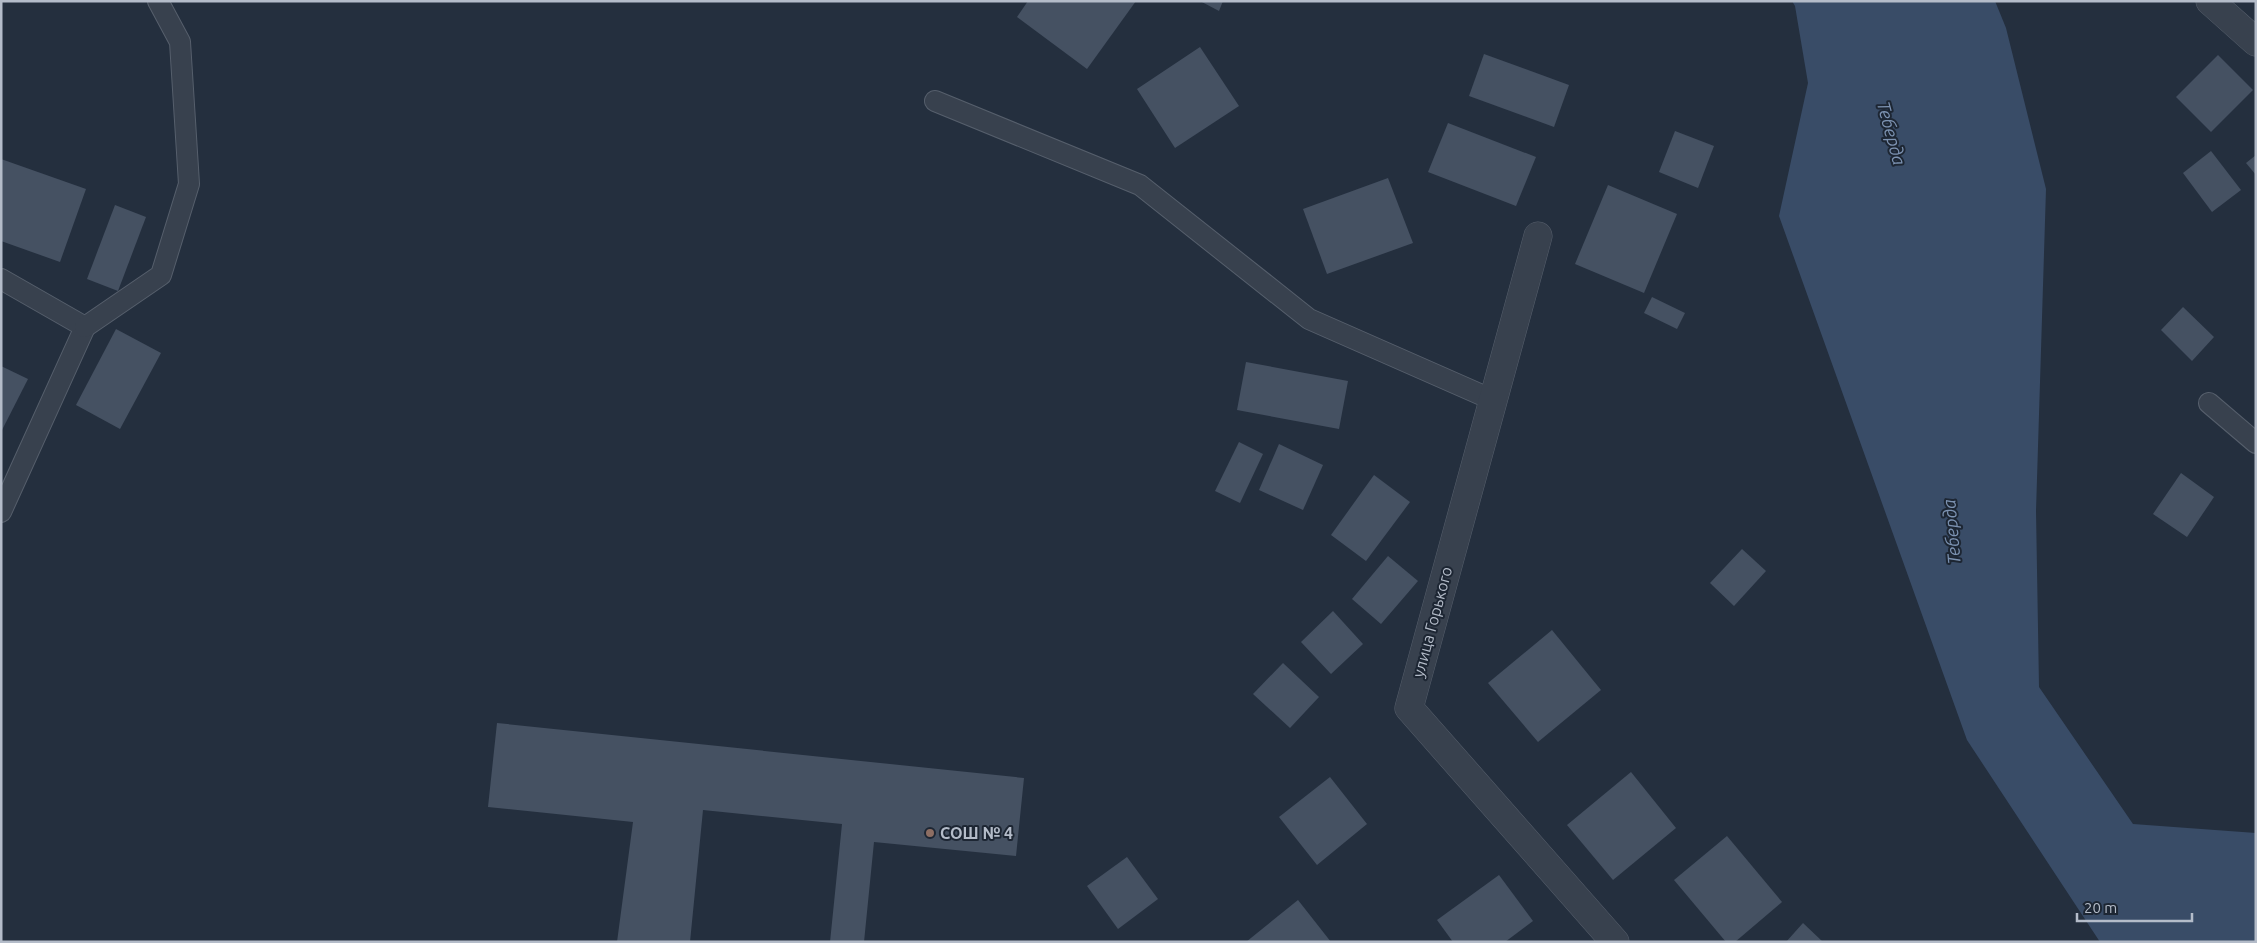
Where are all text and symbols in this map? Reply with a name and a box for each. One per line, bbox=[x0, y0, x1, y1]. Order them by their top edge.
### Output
water label: Теберда bbox=[1874, 99, 1910, 167]
water label: Теберда bbox=[1938, 498, 1964, 565]
street label: улица Горького bbox=[1409, 565, 1455, 679]
place label: СОШ № 4 bbox=[940, 824, 1013, 842]
marker: СОШ № 4 bbox=[924, 827, 936, 839]
scale bar bbox=[2077, 890, 2192, 922]
text: 20 m bbox=[2084, 899, 2117, 916]

